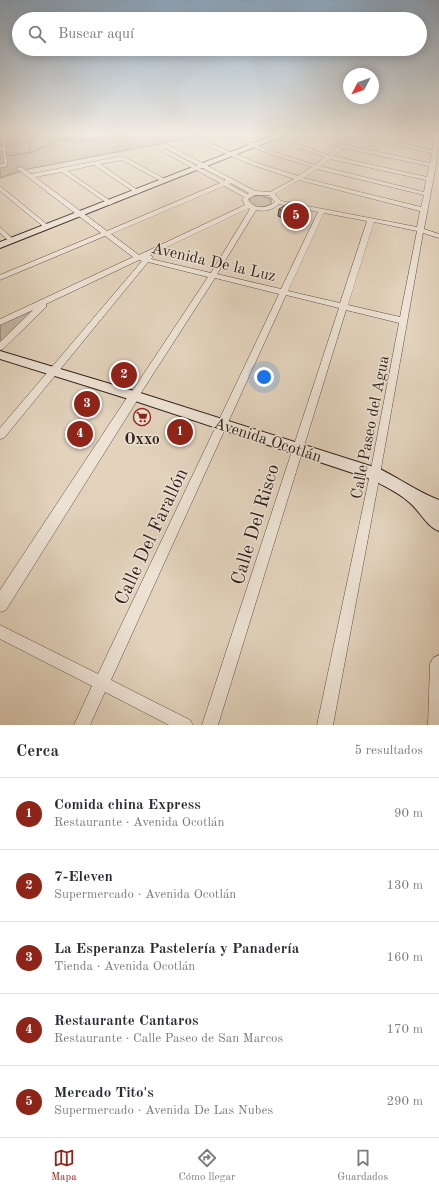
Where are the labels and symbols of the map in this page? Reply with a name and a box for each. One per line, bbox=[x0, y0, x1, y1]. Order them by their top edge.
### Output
north arrow bbox=[343, 68, 379, 104]
pin: 5 bbox=[283, 201, 309, 231]
street label: Avenida De la Luz bbox=[150, 241, 277, 285]
street label: Calle Paseo del Agua bbox=[349, 354, 393, 500]
pin: 2 bbox=[111, 360, 137, 390]
your location bbox=[254, 367, 274, 387]
pin: 3 bbox=[74, 389, 100, 419]
supermarket icon: Oxxo bbox=[132, 407, 152, 427]
street label: Avenida Ocotlán bbox=[211, 416, 324, 466]
pin: 1 bbox=[167, 417, 193, 447]
pin: 4 bbox=[67, 419, 93, 449]
place label: Oxxo bbox=[124, 432, 160, 448]
street label: Calle Del Risco bbox=[229, 462, 284, 587]
street label: Calle Del Farallón bbox=[112, 466, 192, 608]

